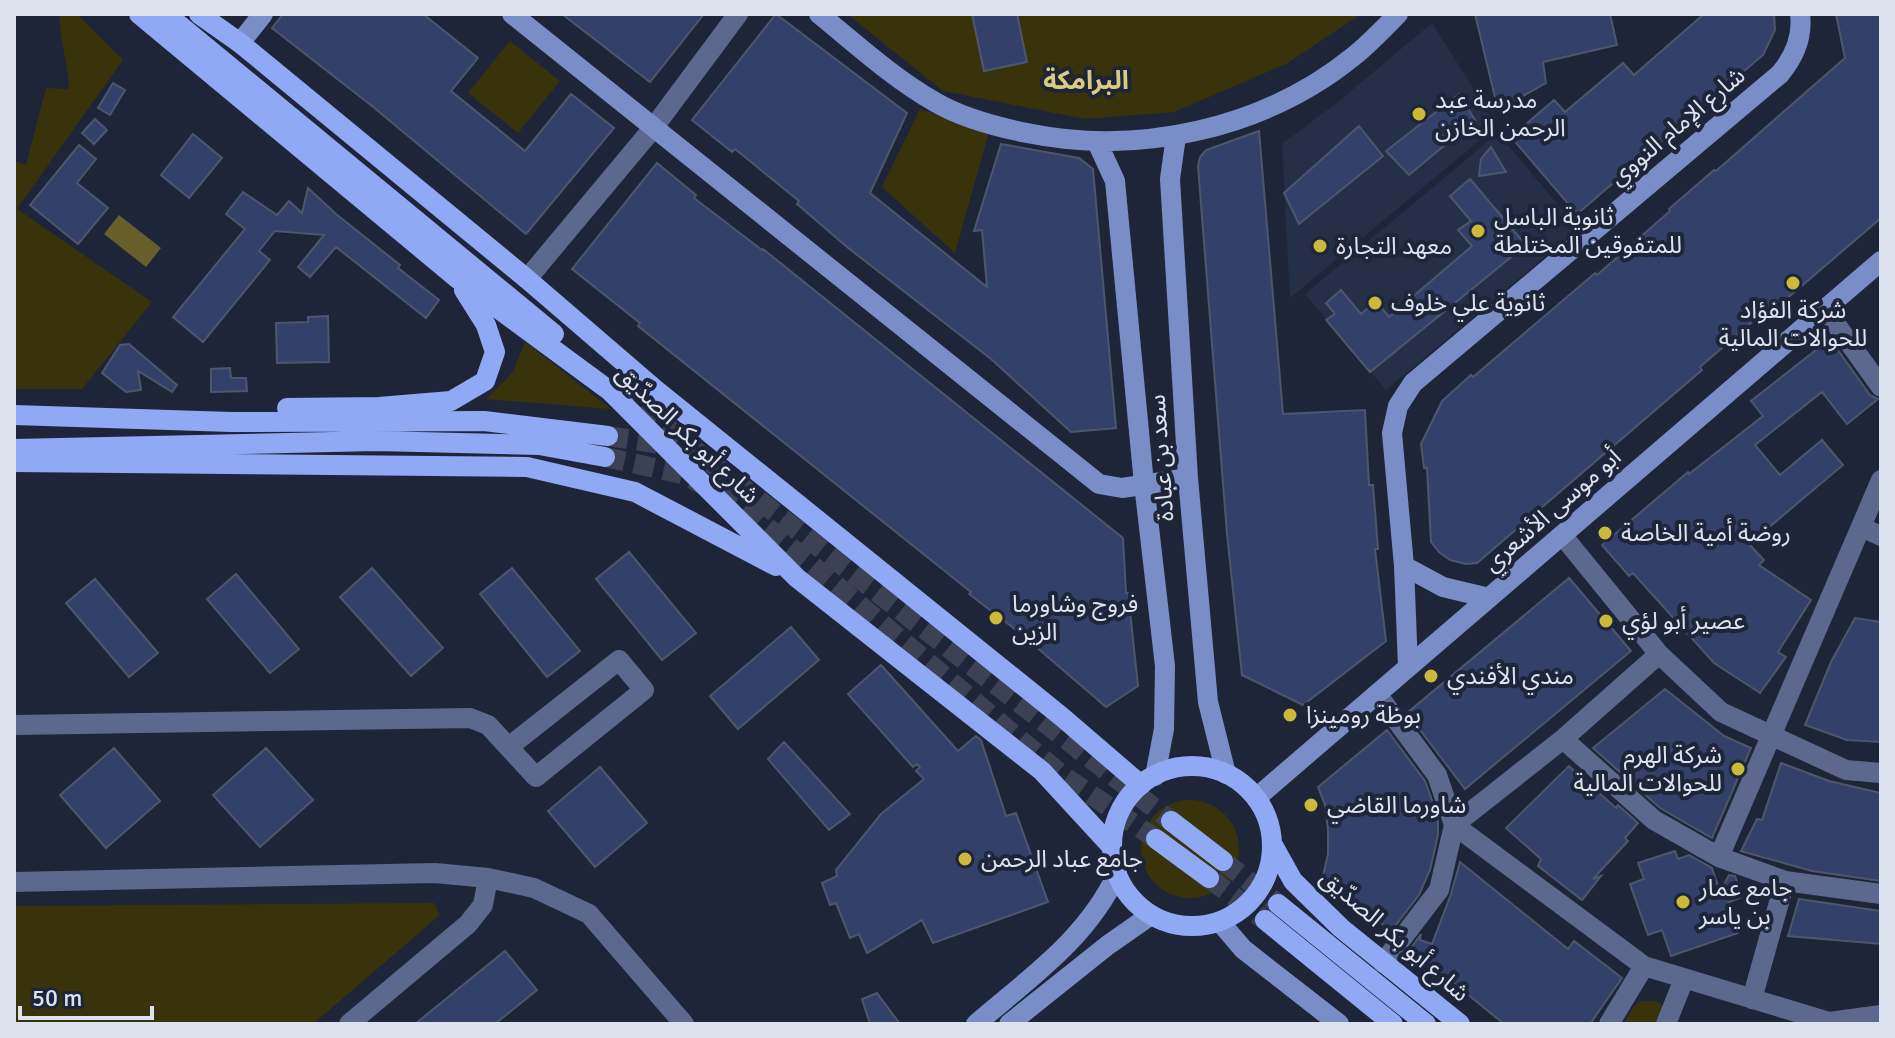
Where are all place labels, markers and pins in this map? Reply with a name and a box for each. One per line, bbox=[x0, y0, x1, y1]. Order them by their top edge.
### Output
place label: مدرسة عبد الرحمن الخازن bbox=[1435, 85, 1566, 143]
marker: مدرسة عبد الرحمن الخازن bbox=[1410, 105, 1428, 123]
place label: ثانوية الباسل للمتفوقين المختلطة bbox=[1494, 202, 1682, 260]
marker: ثانوية الباسل للمتفوقين المختلطة bbox=[1469, 222, 1487, 240]
place label: معهد التجارة bbox=[1336, 231, 1452, 261]
marker: معهد التجارة bbox=[1311, 237, 1329, 255]
marker: شركة الفؤاد للحوالات المالية bbox=[1784, 274, 1802, 292]
place label: ثانوية علي خلوف bbox=[1391, 288, 1546, 322]
marker: ثانوية علي خلوف bbox=[1366, 294, 1384, 312]
place label: شركة الفؤاد للحوالات المالية bbox=[1719, 295, 1867, 353]
place label: روضة أمية الخاصة bbox=[1621, 517, 1791, 548]
marker: روضة أمية الخاصة bbox=[1596, 524, 1614, 542]
place label: فروج وشاورما الزين bbox=[1012, 589, 1138, 647]
place label: عصير أبو لؤي bbox=[1622, 605, 1745, 640]
marker: فروج وشاورما الزين bbox=[987, 609, 1005, 627]
marker: عصير أبو لؤي bbox=[1597, 612, 1615, 630]
place label: مندي الأفندي bbox=[1447, 661, 1574, 695]
marker: مندي الأفندي bbox=[1422, 667, 1440, 685]
place label: بوظة رومينزا bbox=[1306, 700, 1421, 730]
marker: بوظة رومينزا bbox=[1281, 706, 1299, 724]
place label: شركة الهرم للحوالات المالية bbox=[1573, 740, 1722, 798]
marker: شركة الهرم للحوالات المالية bbox=[1729, 760, 1747, 778]
place label: شاورما القاضي bbox=[1327, 790, 1466, 824]
marker: شاورما القاضي bbox=[1302, 796, 1320, 814]
place label: جامع عباد الرحمن bbox=[981, 844, 1143, 876]
marker: جامع عباد الرحمن bbox=[956, 850, 974, 868]
place label: جامع عمار بن ياسر bbox=[1698, 873, 1792, 931]
marker: جامع عمار بن ياسر bbox=[1674, 893, 1692, 911]

